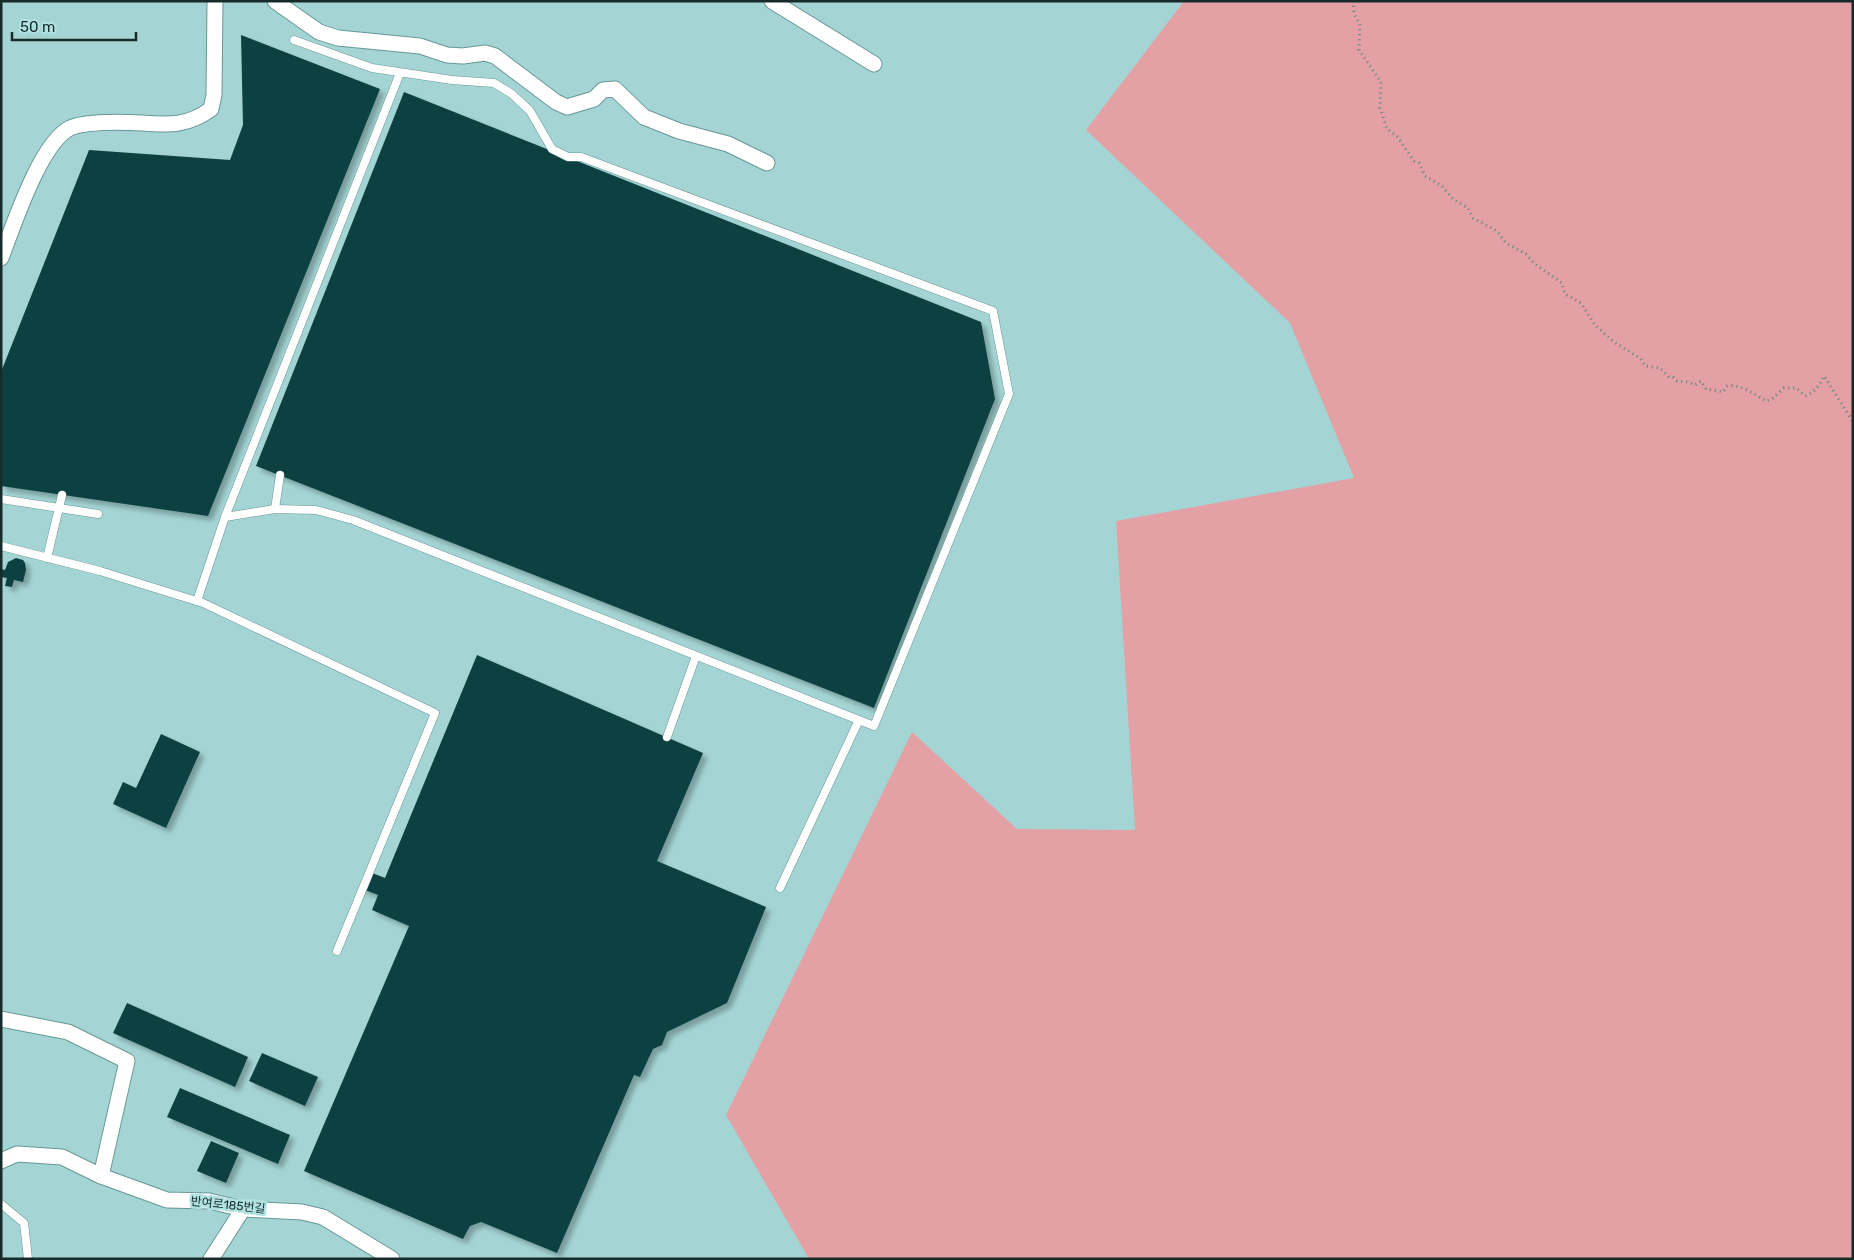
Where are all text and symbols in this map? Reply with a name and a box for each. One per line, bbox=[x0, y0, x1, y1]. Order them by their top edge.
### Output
scale bar bbox=[12, 10, 136, 42]
text: 50 m bbox=[20, 18, 55, 36]
street label: 반여로185번길 bbox=[190, 1194, 266, 1216]

